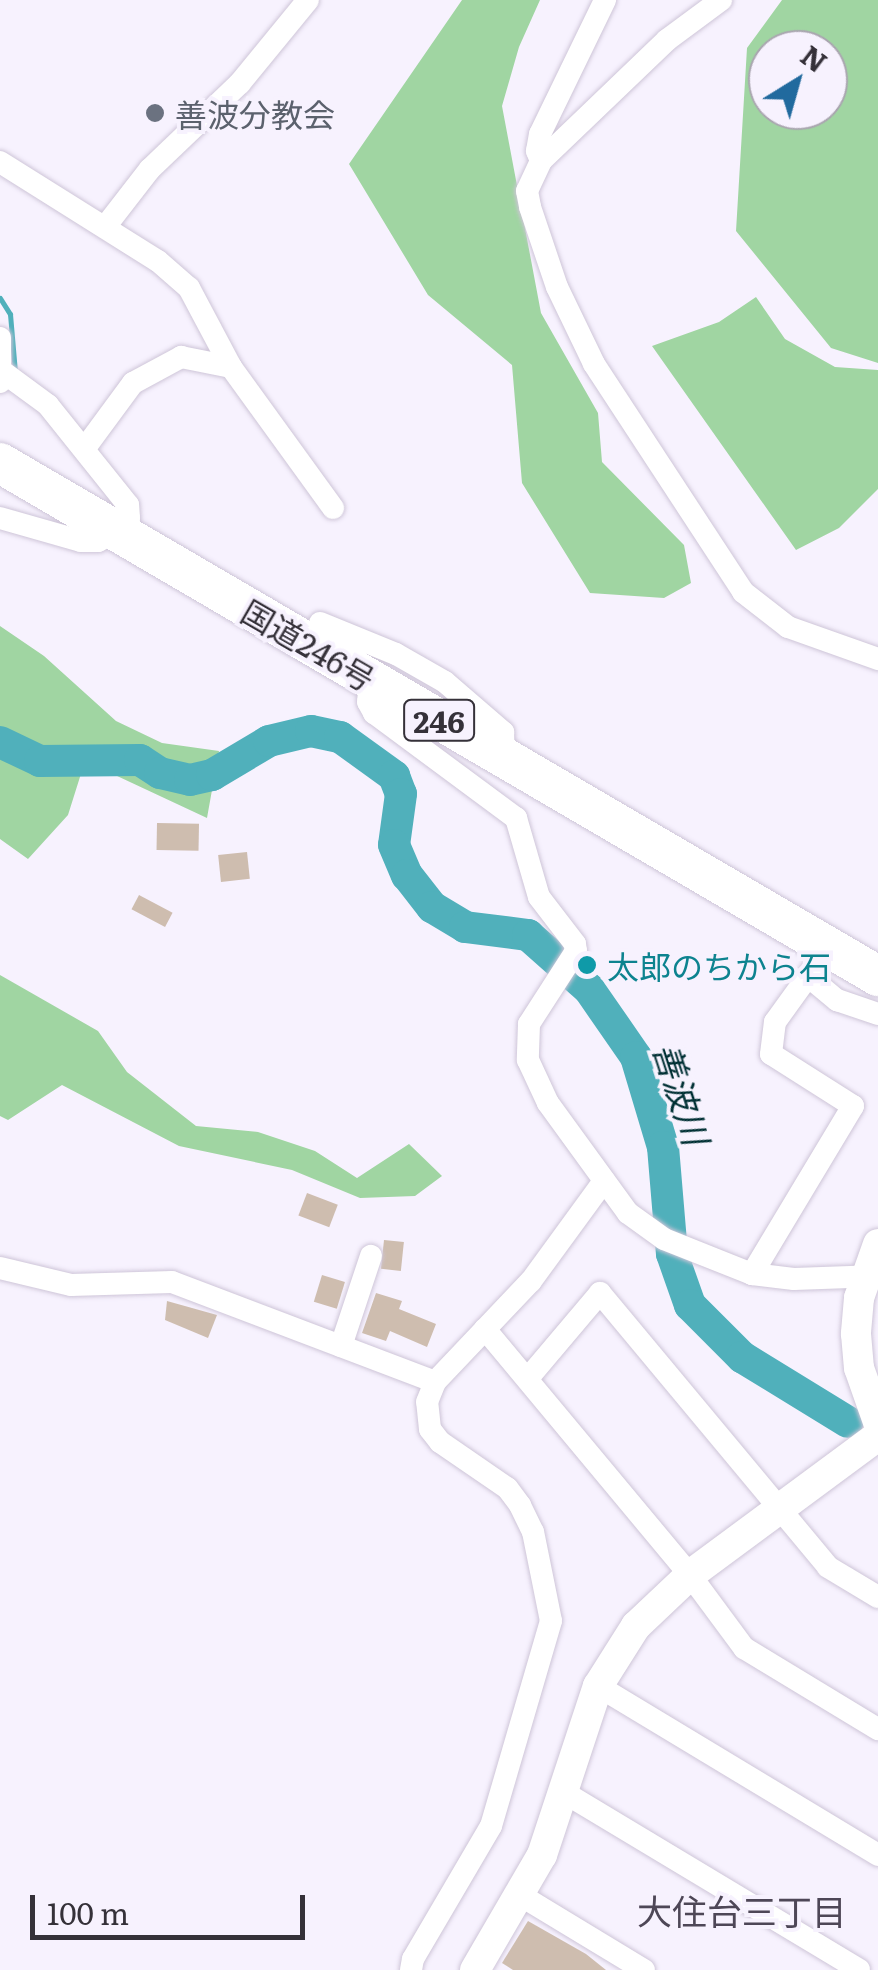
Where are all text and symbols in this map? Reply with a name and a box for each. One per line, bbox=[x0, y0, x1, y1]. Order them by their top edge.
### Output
north arrow bbox=[748, 30, 848, 130]
text: N bbox=[793, 34, 837, 81]
place label: 善波分教会 bbox=[175, 94, 335, 132]
marker: 善波分教会 bbox=[144, 102, 166, 124]
street label: 国道246号 bbox=[236, 591, 382, 697]
road number: 246 bbox=[402, 695, 476, 745]
place label: 太郎のちから石 bbox=[607, 946, 831, 984]
marker: 太郎のちから石 bbox=[576, 954, 598, 976]
water label: 善波川 bbox=[647, 1037, 719, 1149]
scale bar bbox=[35, 1875, 310, 1937]
district label: 大住台三丁目 bbox=[637, 1889, 847, 1931]
text: 100 m bbox=[47, 1890, 129, 1934]

